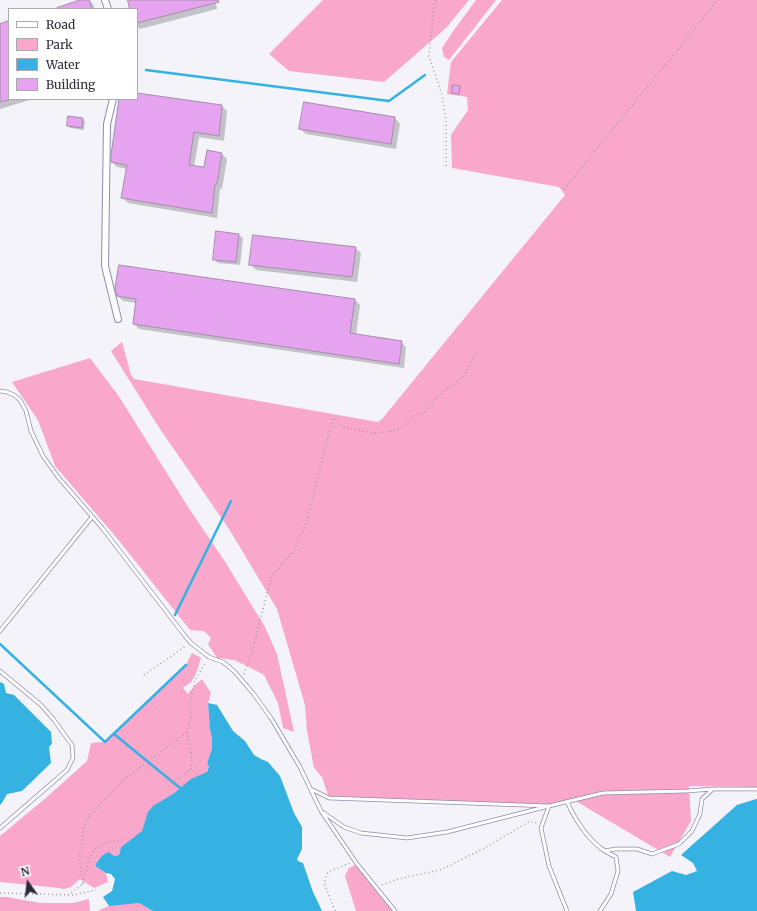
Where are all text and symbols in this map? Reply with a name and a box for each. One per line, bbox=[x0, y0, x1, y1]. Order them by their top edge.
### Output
legend bbox=[8, 8, 138, 100]
text: Road bbox=[46, 17, 75, 32]
text: Park bbox=[46, 37, 73, 52]
text: Water bbox=[46, 57, 80, 72]
text: Building bbox=[46, 77, 95, 92]
north arrow bbox=[8, 863, 48, 903]
text: N bbox=[19, 864, 31, 879]

